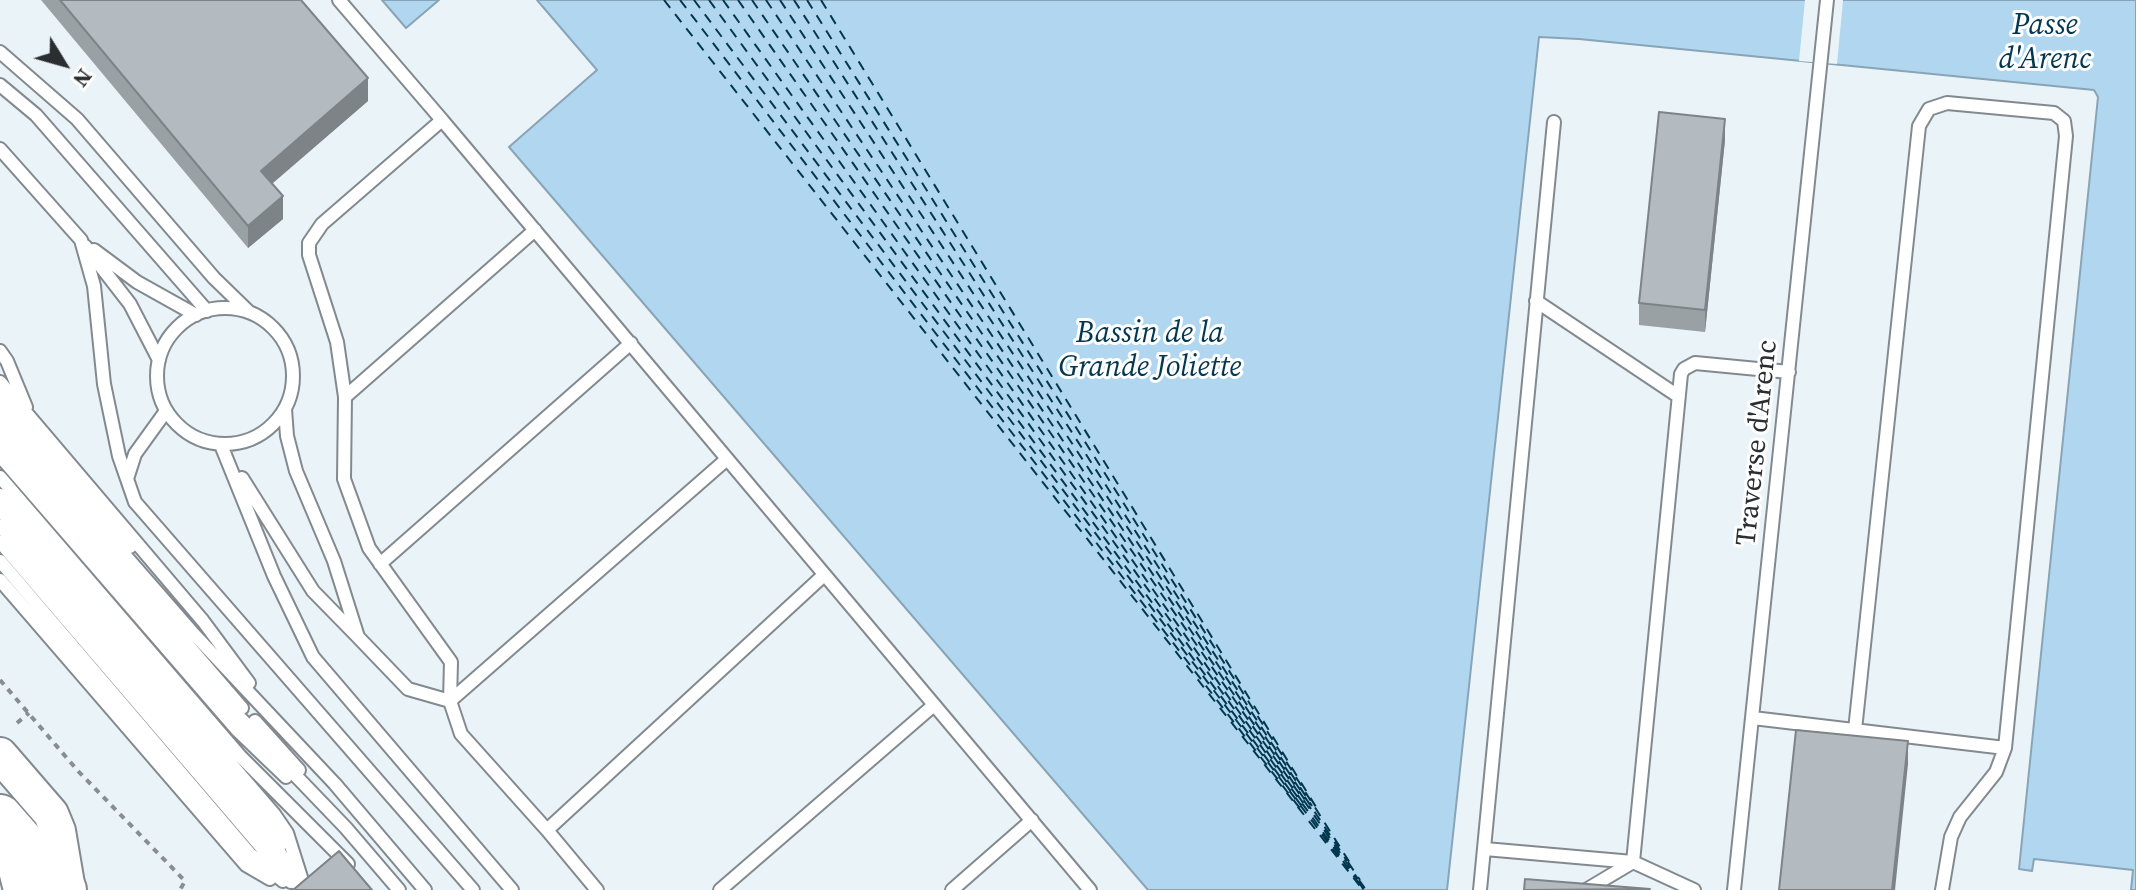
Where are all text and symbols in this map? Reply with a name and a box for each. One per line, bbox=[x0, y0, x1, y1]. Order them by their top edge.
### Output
water label: Passe d'Arenc bbox=[1999, 8, 2091, 78]
north arrow bbox=[24, 24, 104, 104]
text: N bbox=[66, 63, 100, 94]
water label: Bassin de la Grande Joliette bbox=[1058, 316, 1242, 386]
street label: Traverse d'Arenc bbox=[1730, 338, 1786, 548]

